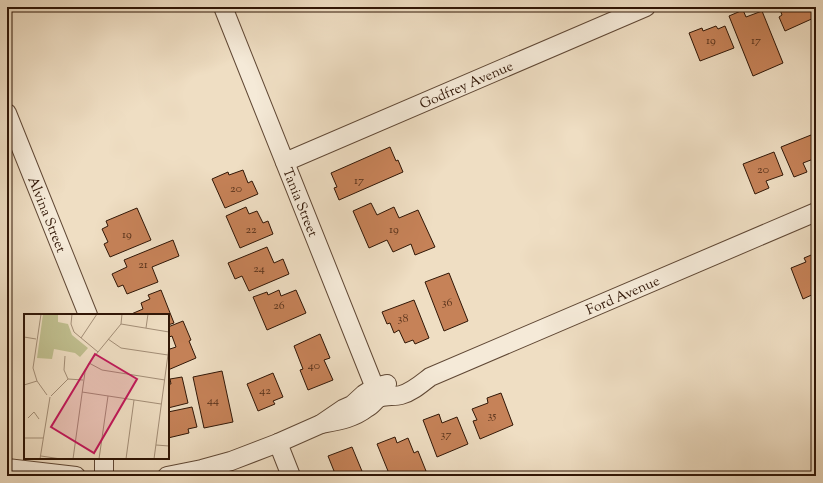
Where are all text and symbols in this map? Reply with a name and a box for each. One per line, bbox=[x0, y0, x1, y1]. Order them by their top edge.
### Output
house number: 19 bbox=[706, 32, 716, 50]
house number: 17 bbox=[751, 32, 761, 50]
street label: Godfrey Avenue bbox=[417, 57, 517, 115]
house number: 20 bbox=[757, 161, 769, 179]
street label: Tania Street bbox=[276, 165, 322, 241]
house number: 17 bbox=[354, 172, 364, 190]
street label: Alvina Street bbox=[21, 174, 70, 256]
house number: 20 bbox=[230, 180, 242, 198]
house number: 22 bbox=[245, 221, 257, 239]
house number: 19 bbox=[389, 221, 399, 239]
house number: 19 bbox=[122, 226, 132, 244]
house number: 21 bbox=[138, 256, 148, 274]
house number: 24 bbox=[253, 260, 265, 278]
street label: Ford Avenue bbox=[583, 272, 663, 321]
house number: 36 bbox=[442, 294, 452, 312]
house number: 26 bbox=[273, 297, 285, 315]
house number: 38 bbox=[398, 310, 408, 328]
inset map bbox=[24, 314, 169, 459]
house number: 40 bbox=[308, 357, 320, 375]
house number: 42 bbox=[259, 382, 271, 400]
house number: 44 bbox=[207, 392, 219, 410]
house number: 35 bbox=[488, 407, 496, 425]
house number: 37 bbox=[441, 426, 451, 444]

